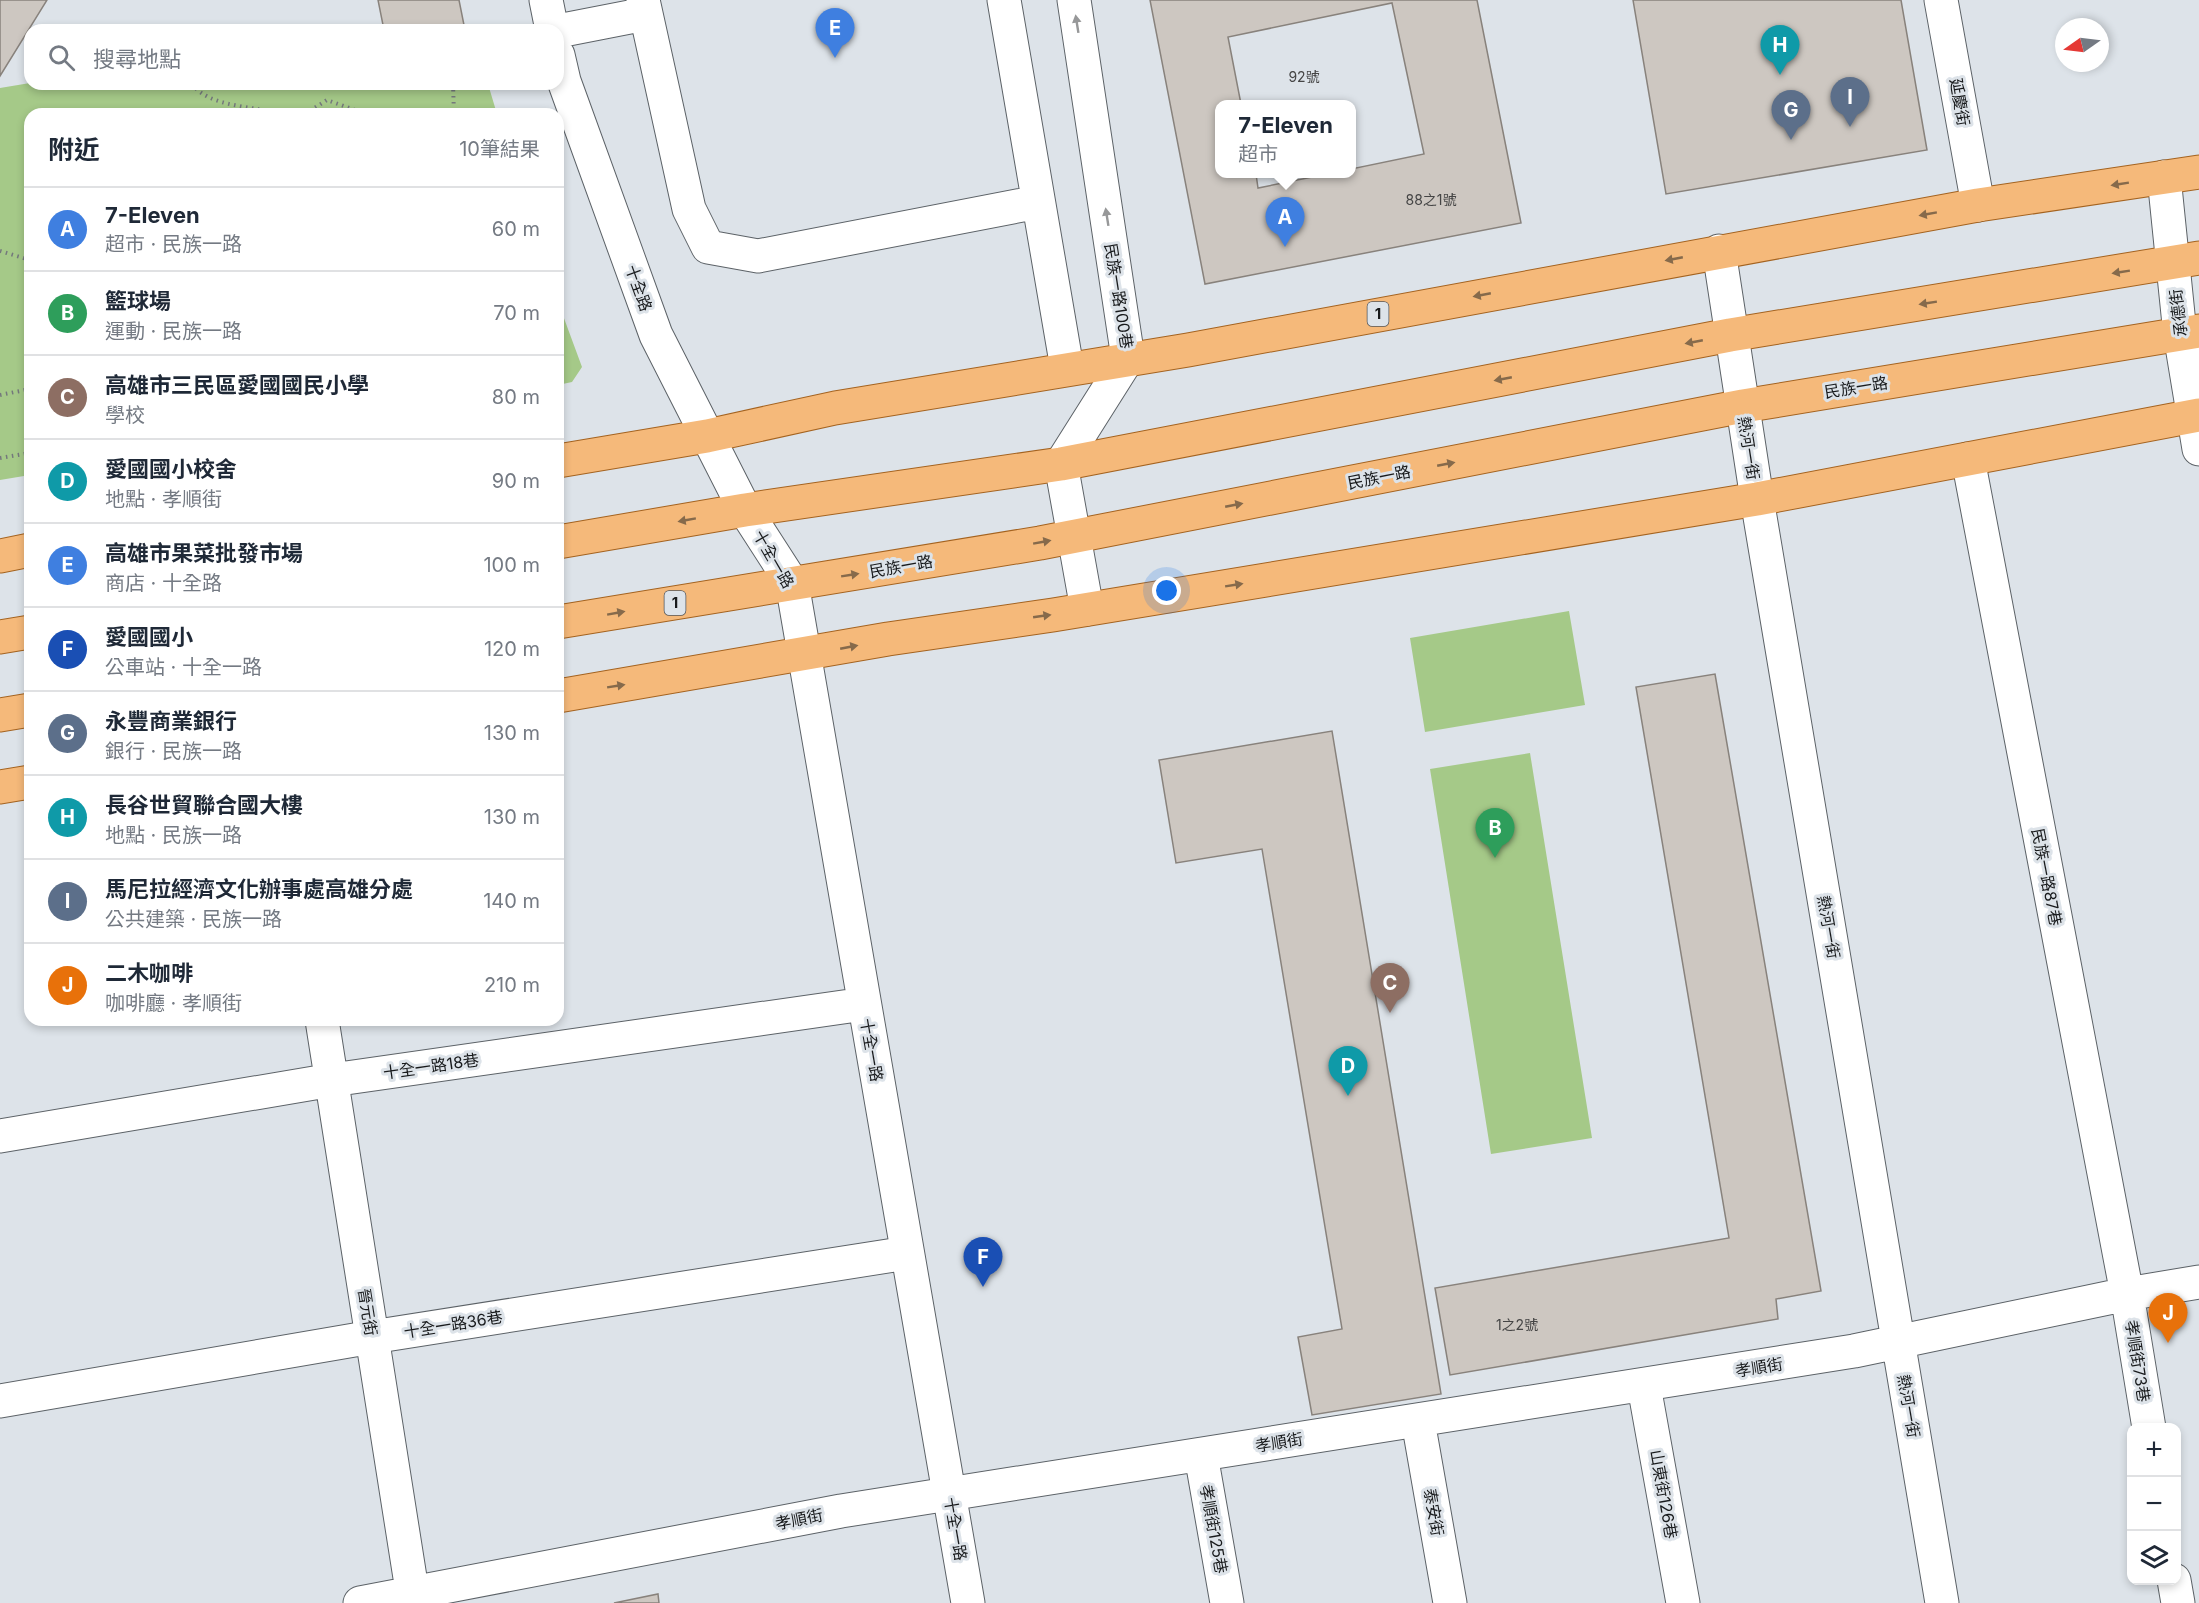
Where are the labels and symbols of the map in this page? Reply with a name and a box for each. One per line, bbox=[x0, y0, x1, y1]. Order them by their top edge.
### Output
pin: E bbox=[816, 8, 854, 58]
one-way arrow bbox=[1073, 14, 1082, 33]
north arrow bbox=[2055, 18, 2109, 72]
pin: H bbox=[1760, 26, 1800, 75]
house number: 92號 bbox=[1288, 68, 1320, 85]
street label: 延慶街 bbox=[1946, 77, 1974, 127]
pin: I bbox=[1830, 78, 1870, 127]
pin: G bbox=[1772, 90, 1810, 140]
one-way arrow bbox=[2111, 179, 2130, 188]
house number: 88之1號 bbox=[1405, 191, 1457, 208]
pin: A bbox=[1266, 198, 1304, 247]
one-way arrow bbox=[1102, 207, 1111, 226]
one-way arrow bbox=[1918, 210, 1937, 219]
street label: 民族一路100巷 bbox=[1101, 242, 1137, 350]
one-way arrow bbox=[1664, 255, 1683, 264]
street label: 十全路 bbox=[621, 262, 657, 314]
one-way arrow bbox=[2111, 267, 2130, 276]
street label: 承德街 bbox=[2165, 288, 2191, 338]
one-way arrow bbox=[1472, 291, 1491, 300]
one-way arrow bbox=[1918, 298, 1937, 307]
road number: 1 bbox=[1368, 302, 1388, 326]
one-way arrow bbox=[1685, 338, 1704, 347]
street label: 民族一路 bbox=[1823, 372, 1889, 402]
one-way arrow bbox=[1493, 375, 1512, 384]
street label: 熱河一街 bbox=[1734, 415, 1764, 481]
one-way arrow bbox=[1437, 459, 1456, 468]
street label: 民族一路 bbox=[1346, 461, 1412, 493]
one-way arrow bbox=[1225, 500, 1244, 509]
one-way arrow bbox=[678, 516, 697, 525]
street label: 十全一路 bbox=[749, 526, 799, 592]
one-way arrow bbox=[1033, 537, 1052, 546]
street label: 民族一路 bbox=[868, 551, 934, 581]
one-way arrow bbox=[841, 570, 860, 579]
your location bbox=[1152, 576, 1181, 605]
one-way arrow bbox=[1225, 580, 1244, 589]
road number: 1 bbox=[664, 591, 686, 615]
one-way arrow bbox=[606, 608, 625, 617]
one-way arrow bbox=[1033, 612, 1052, 621]
one-way arrow bbox=[840, 642, 859, 651]
one-way arrow bbox=[606, 682, 625, 691]
pin: B bbox=[1476, 808, 1514, 858]
street label: 民族一路87巷 bbox=[2028, 827, 2066, 927]
street label: 熱河一街 bbox=[1814, 894, 1844, 960]
pin: C bbox=[1370, 964, 1410, 1013]
street label: 十全一路 bbox=[857, 1017, 887, 1083]
pin: D bbox=[1328, 1046, 1368, 1096]
street label: 十全一路18巷 bbox=[382, 1049, 480, 1083]
pin: F bbox=[964, 1238, 1002, 1287]
street label: 晉元街 bbox=[354, 1287, 382, 1337]
pin: J bbox=[2148, 1294, 2188, 1343]
street label: 十全一路36巷 bbox=[402, 1306, 504, 1342]
house number: 1之2號 bbox=[1496, 1316, 1538, 1333]
street label: 孝順街73巷 bbox=[2122, 1319, 2154, 1403]
street label: 孝順街 bbox=[1734, 1353, 1784, 1381]
street label: 熱河一街 bbox=[1894, 1373, 1924, 1439]
street label: 孝順街 bbox=[1254, 1428, 1304, 1456]
street label: 山東街126巷 bbox=[1646, 1448, 1682, 1540]
street label: 孝順街125巷 bbox=[1196, 1483, 1232, 1575]
street label: 泰安街 bbox=[1420, 1487, 1448, 1537]
street label: 十全一路 bbox=[941, 1496, 971, 1562]
street label: 孝順街 bbox=[774, 1505, 824, 1533]

